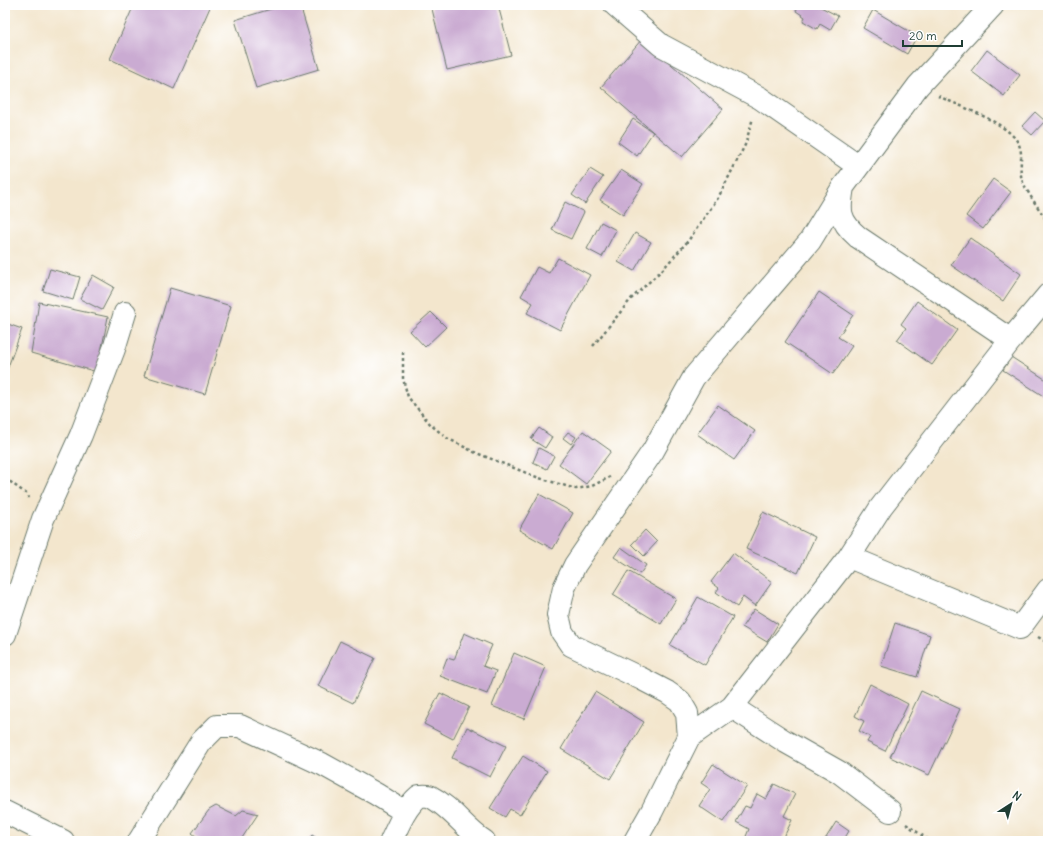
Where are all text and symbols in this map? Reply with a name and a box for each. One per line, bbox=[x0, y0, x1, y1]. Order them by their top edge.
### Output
scale bar bbox=[903, 22, 962, 48]
text: 20 m bbox=[909, 28, 937, 43]
north arrow bbox=[991, 784, 1031, 824]
text: N bbox=[1010, 788, 1024, 804]

